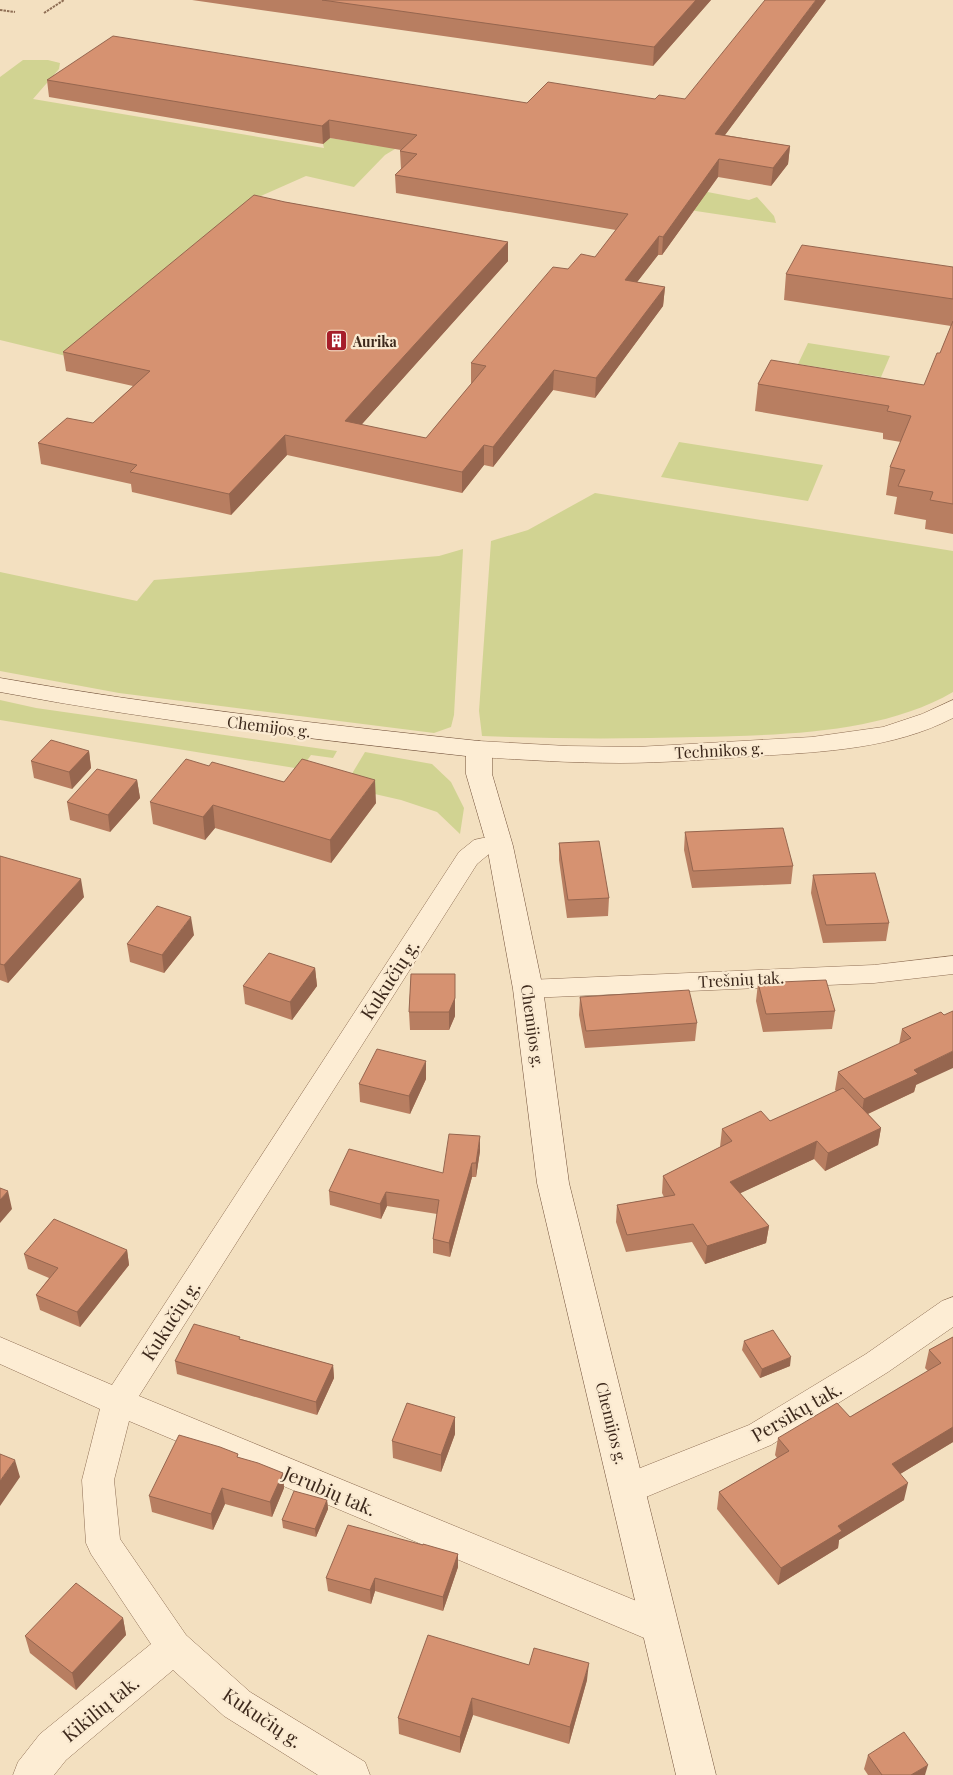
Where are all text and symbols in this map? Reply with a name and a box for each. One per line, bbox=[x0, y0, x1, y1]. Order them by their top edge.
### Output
building icon: Aurika bbox=[325, 329, 349, 353]
place label: Aurika bbox=[352, 332, 397, 351]
street label: Chemijos g. bbox=[226, 710, 312, 742]
street label: Technikos g. bbox=[674, 737, 764, 763]
street label: Kukučių g. bbox=[353, 934, 425, 1024]
street label: Trešnių tak. bbox=[698, 966, 784, 992]
street label: Chemijos g. bbox=[517, 983, 549, 1069]
street label: Kukučių g. bbox=[134, 1275, 206, 1365]
street label: Persikų tak. bbox=[746, 1375, 846, 1447]
street label: Chemijos g. bbox=[592, 1380, 632, 1466]
street label: Jerubių tak. bbox=[279, 1458, 380, 1521]
street label: Kikilių tak. bbox=[56, 1669, 144, 1747]
street label: Kukučių g. bbox=[218, 1681, 308, 1753]

